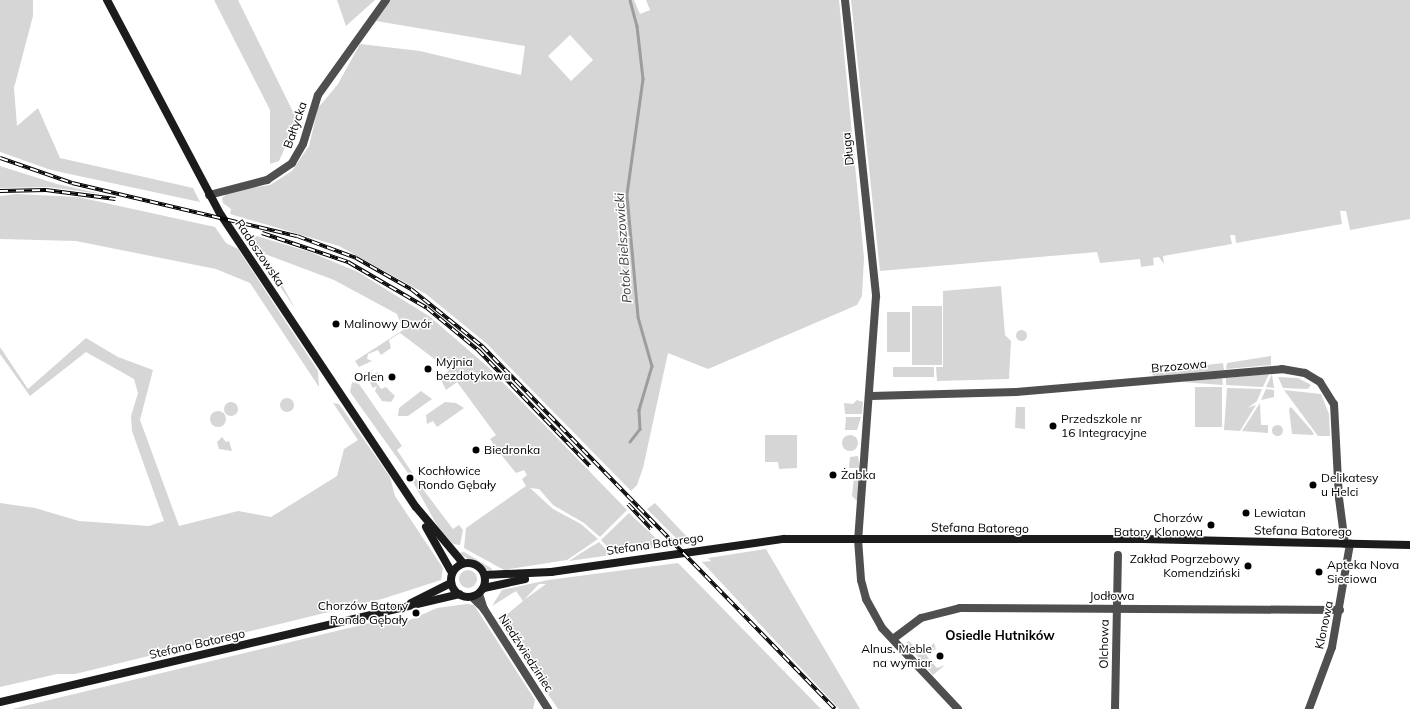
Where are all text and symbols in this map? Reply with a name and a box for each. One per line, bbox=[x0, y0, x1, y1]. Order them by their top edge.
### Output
street label: Bałtycka bbox=[280, 100, 310, 150]
street label: Długa bbox=[839, 132, 857, 166]
water label: Potok Bielszowicki bbox=[611, 192, 635, 304]
street label: Radoszowska bbox=[232, 217, 288, 289]
place label: Malinowy Dwór bbox=[344, 317, 432, 331]
marker: Malinowy Dwór bbox=[331, 319, 341, 329]
place label: Myjnia bezdotykowa bbox=[436, 355, 511, 383]
street label: Brzozowa bbox=[1151, 356, 1207, 376]
marker: Myjnia bezdotykowa bbox=[423, 364, 433, 374]
place label: Orlen bbox=[354, 370, 384, 384]
marker: Orlen bbox=[387, 372, 397, 382]
place label: Przedszkole nr 16 Integracyjne bbox=[1061, 412, 1147, 440]
marker: Przedszkole nr 16 Integracyjne bbox=[1048, 421, 1058, 431]
place label: Biedronka bbox=[484, 443, 540, 457]
marker: Biedronka bbox=[471, 445, 481, 455]
place label: Kochłowice Rondo Gębały bbox=[418, 464, 496, 492]
place label: Żabka bbox=[841, 468, 876, 482]
marker: Żabka bbox=[828, 470, 838, 480]
place label: Delikatesy u Helci bbox=[1321, 471, 1378, 499]
marker: Kochłowice Rondo Gębały bbox=[405, 473, 415, 483]
marker: Delikatesy u Helci bbox=[1308, 480, 1318, 490]
place label: Lewiatan bbox=[1254, 506, 1306, 520]
marker: Lewiatan bbox=[1241, 508, 1251, 518]
place label: Chorzów Batory Klonowa bbox=[1114, 511, 1203, 539]
street label: Stefana Batorego bbox=[931, 520, 1029, 536]
marker: Chorzów Batory Klonowa bbox=[1206, 520, 1216, 530]
street label: Stefana Batorego bbox=[1254, 523, 1352, 539]
street label: Stefana Batorego bbox=[606, 530, 704, 558]
place label: Zakład Pogrzebowy Komendziński bbox=[1130, 552, 1240, 580]
place label: Apteka Nova Sieciowa bbox=[1327, 558, 1399, 586]
marker: Zakład Pogrzebowy Komendziński bbox=[1243, 561, 1253, 571]
marker: Apteka Nova Sieciowa bbox=[1314, 567, 1324, 577]
street label: Jodłowa bbox=[1089, 589, 1135, 603]
place label: Chorzów Batory Rondo Gębały bbox=[318, 599, 408, 627]
street label: Klonowa bbox=[1312, 600, 1336, 650]
marker: Chorzów Batory Rondo Gębały bbox=[411, 608, 421, 618]
street label: Niedźwiedziniec bbox=[495, 611, 557, 695]
street label: Olchowa bbox=[1096, 619, 1112, 669]
street label: Stefana Batorego bbox=[148, 626, 246, 662]
district label: Osiedle Hutników bbox=[945, 627, 1055, 643]
place label: Alnus. Meble na wymiar bbox=[861, 642, 932, 670]
marker: Alnus. Meble na wymiar bbox=[935, 651, 945, 661]

